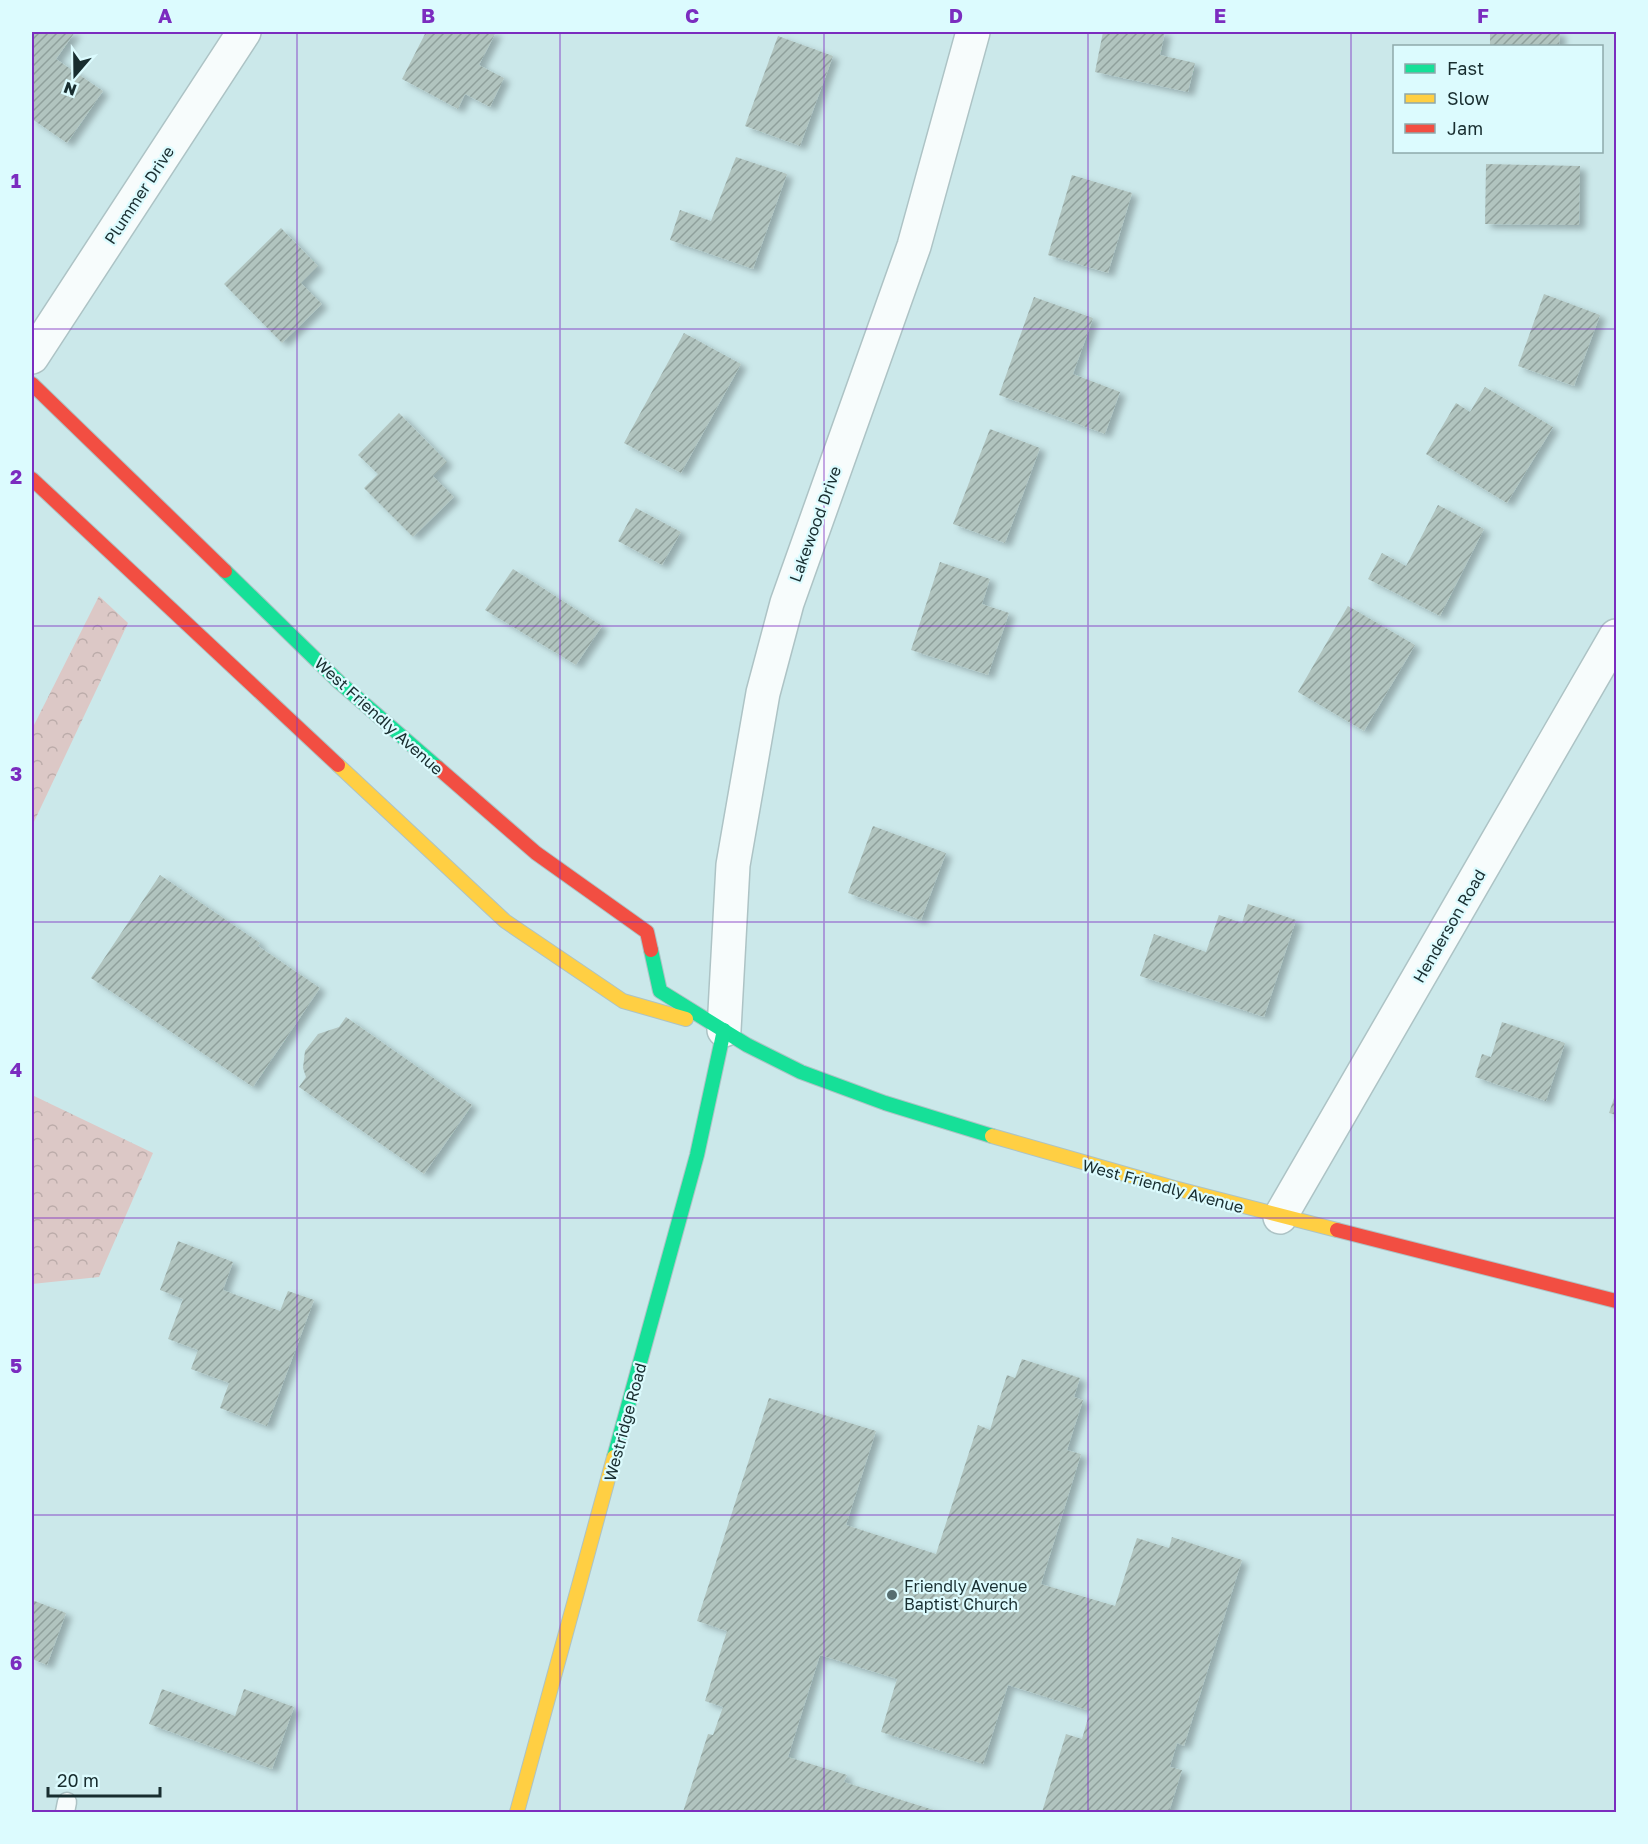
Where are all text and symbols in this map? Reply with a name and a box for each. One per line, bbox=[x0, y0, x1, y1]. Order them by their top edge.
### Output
text: A bbox=[158, 3, 172, 27]
text: B bbox=[421, 3, 435, 27]
text: C bbox=[685, 3, 699, 27]
text: D bbox=[949, 3, 963, 27]
text: E bbox=[1214, 3, 1226, 27]
text: F bbox=[1477, 3, 1489, 27]
north arrow bbox=[45, 45, 105, 105]
legend bbox=[1393, 45, 1603, 153]
text: Fast bbox=[1447, 57, 1484, 79]
text: N bbox=[61, 78, 79, 101]
text: Slow bbox=[1447, 87, 1490, 109]
text: Jam bbox=[1447, 117, 1483, 139]
street label: Plummer Drive bbox=[100, 142, 178, 248]
text: 1 bbox=[11, 168, 21, 192]
street label: Lakewood Drive bbox=[785, 463, 845, 585]
text: 2 bbox=[10, 464, 22, 488]
street label: West Friendly Avenue bbox=[311, 653, 447, 779]
text: 3 bbox=[10, 761, 22, 785]
street label: Henderson Road bbox=[1408, 866, 1490, 986]
text: 4 bbox=[10, 1057, 22, 1081]
street label: West Friendly Avenue bbox=[1080, 1155, 1246, 1217]
text: 5 bbox=[10, 1353, 22, 1377]
street label: Westridge Road bbox=[600, 1361, 650, 1483]
place label: Friendly Avenue Baptist Church bbox=[904, 1576, 1027, 1614]
marker: Friendly Avenue Baptist Church bbox=[885, 1588, 899, 1602]
text: 6 bbox=[10, 1650, 22, 1674]
scale bar bbox=[48, 1760, 160, 1798]
text: 20 m bbox=[57, 1769, 99, 1791]

